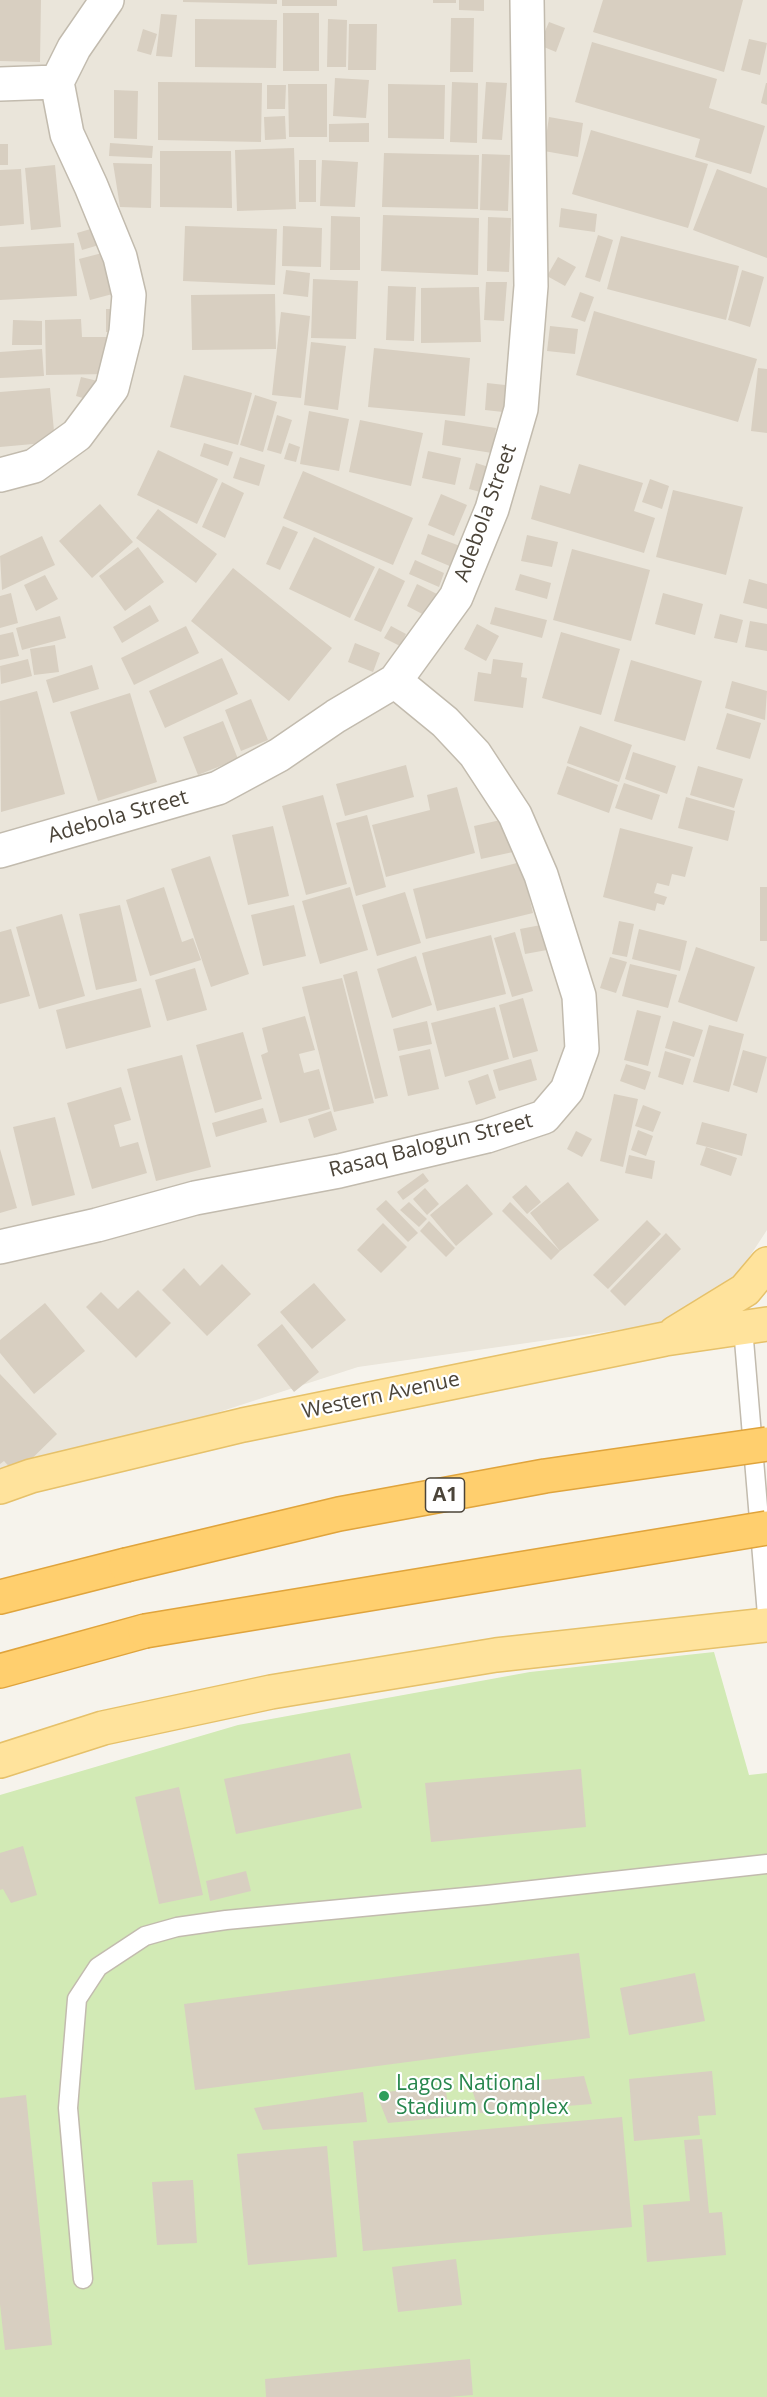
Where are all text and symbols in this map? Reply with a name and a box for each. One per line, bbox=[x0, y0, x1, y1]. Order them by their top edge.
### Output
street label: Adebola Street bbox=[449, 441, 523, 585]
street label: Adebola Street bbox=[45, 785, 191, 849]
street label: Rasaq Balogun Street bbox=[327, 1108, 535, 1184]
street label: Western Avenue bbox=[300, 1367, 462, 1425]
road number: A1 bbox=[426, 1478, 464, 1512]
place label: Lagos National Stadium Complex bbox=[396, 2071, 569, 2121]
marker: Lagos National Stadium Complex bbox=[377, 2089, 391, 2103]

